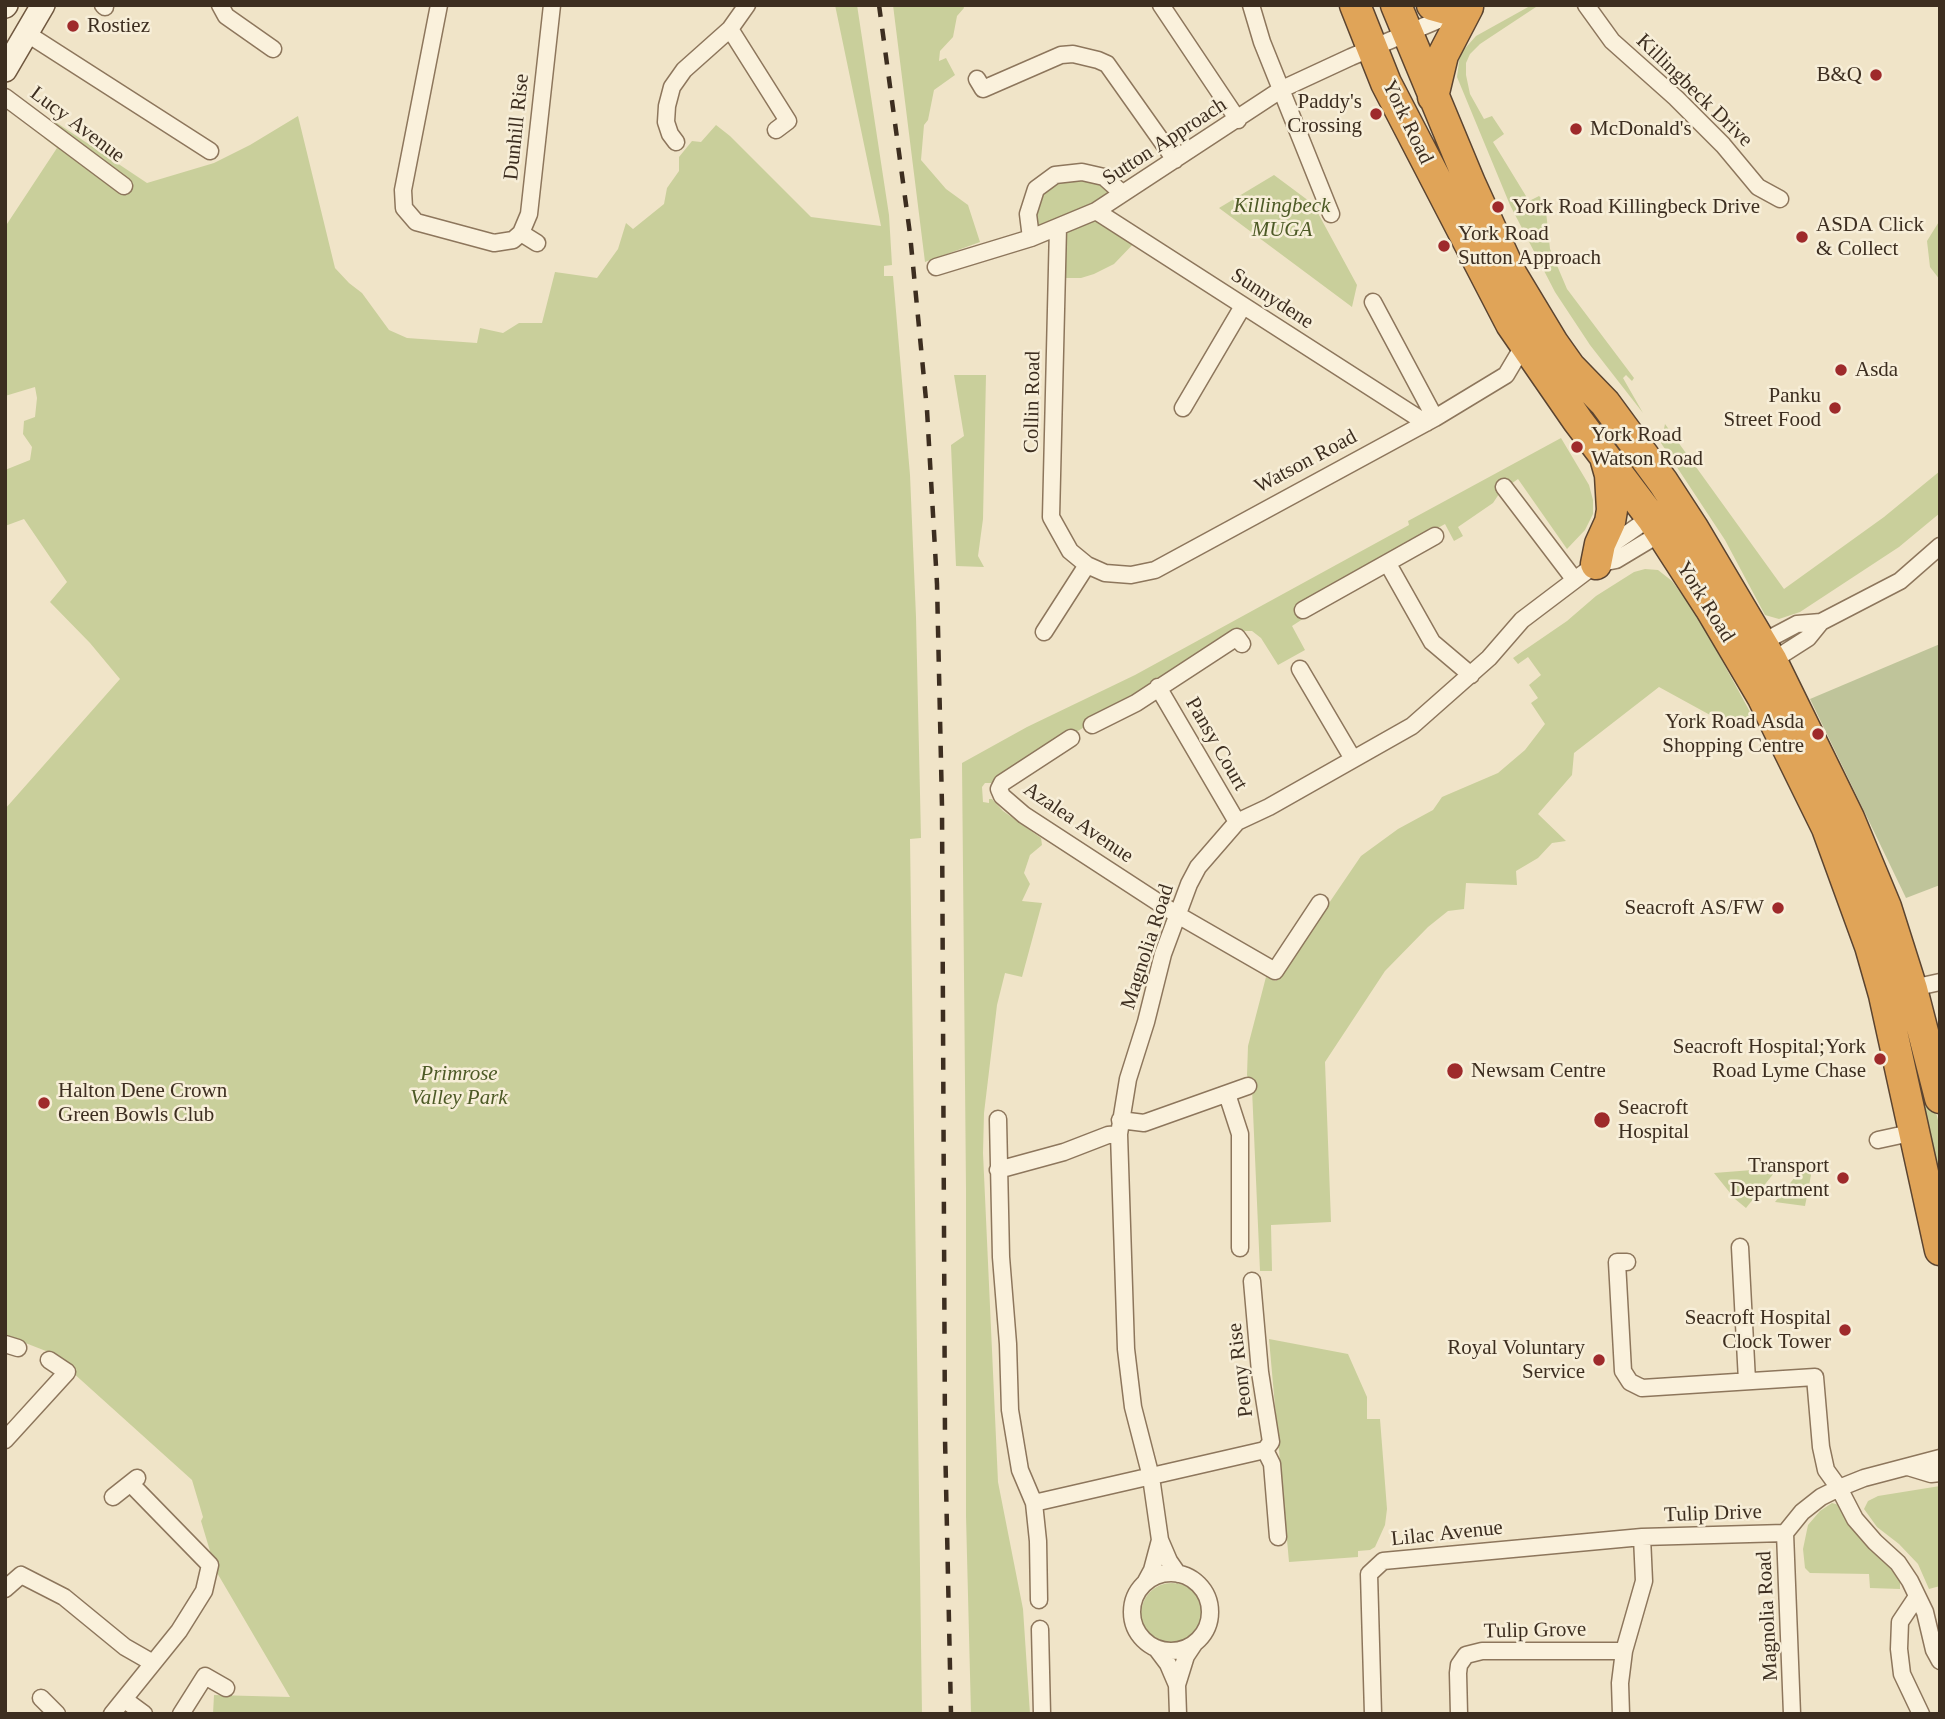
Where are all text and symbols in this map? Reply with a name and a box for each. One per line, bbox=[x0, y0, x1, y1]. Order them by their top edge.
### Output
place label: Rostiez bbox=[87, 13, 150, 39]
marker: Rostiez bbox=[65, 18, 81, 34]
street label: Killingbeck Drive bbox=[1631, 29, 1757, 153]
place label: B&Q bbox=[1816, 62, 1862, 88]
marker: B&Q bbox=[1868, 67, 1884, 83]
street label: Dunhill Rise bbox=[499, 73, 535, 181]
street label: York Road bbox=[1376, 76, 1438, 168]
street label: Lucy Avenue bbox=[25, 81, 129, 169]
place label: Paddy's Crossing bbox=[1287, 89, 1362, 139]
street label: Sutton Approach bbox=[1098, 93, 1232, 191]
marker: Paddy's Crossing bbox=[1368, 106, 1384, 122]
place label: McDonald's bbox=[1590, 116, 1692, 142]
marker: McDonald's bbox=[1568, 121, 1584, 137]
park label: Killingbeck MUGA bbox=[1234, 193, 1330, 243]
place label: York Road Killingbeck Drive bbox=[1512, 194, 1760, 220]
marker: York Road Killingbeck Drive bbox=[1490, 199, 1506, 215]
place label: ASDA Click & Collect bbox=[1816, 212, 1924, 262]
place label: York Road Sutton Approach bbox=[1458, 221, 1601, 271]
marker: ASDA Click & Collect bbox=[1794, 229, 1810, 245]
marker: York Road Sutton Approach bbox=[1436, 238, 1452, 254]
street label: Sunnydene bbox=[1226, 263, 1318, 335]
street label: Collin Road bbox=[1020, 351, 1046, 453]
place label: Asda bbox=[1855, 357, 1898, 383]
marker: Asda bbox=[1833, 362, 1849, 378]
place label: Panku Street Food bbox=[1724, 383, 1821, 433]
marker: Panku Street Food bbox=[1827, 400, 1843, 416]
place label: York Road Watson Road bbox=[1591, 422, 1703, 472]
street label: Watson Road bbox=[1251, 425, 1361, 499]
marker: York Road Watson Road bbox=[1569, 439, 1585, 455]
street label: York Road bbox=[1670, 557, 1740, 647]
street label: Pansy Court bbox=[1179, 693, 1253, 795]
place label: York Road Asda Shopping Centre bbox=[1662, 709, 1804, 759]
marker: York Road Asda Shopping Centre bbox=[1810, 726, 1826, 742]
street label: Azalea Avenue bbox=[1018, 777, 1138, 869]
street label: Magnolia Road bbox=[1116, 881, 1180, 1013]
place label: Seacroft AS/FW bbox=[1625, 895, 1764, 921]
marker: Seacroft AS/FW bbox=[1770, 900, 1786, 916]
place label: Seacroft Hospital;York Road Lyme Chase bbox=[1673, 1034, 1866, 1084]
marker: Seacroft Hospital;York Road Lyme Chase bbox=[1872, 1051, 1888, 1067]
place label: Newsam Centre bbox=[1471, 1058, 1606, 1084]
park label: Primrose Valley Park bbox=[410, 1061, 508, 1111]
marker: Newsam Centre bbox=[1445, 1061, 1465, 1081]
place label: Halton Dene Crown Green Bowls Club bbox=[58, 1078, 227, 1128]
marker: Halton Dene Crown Green Bowls Club bbox=[36, 1095, 52, 1111]
place label: Seacroft Hospital bbox=[1618, 1095, 1689, 1145]
marker: Seacroft Hospital bbox=[1592, 1110, 1612, 1130]
place label: Transport Department bbox=[1730, 1153, 1829, 1203]
marker: Transport Department bbox=[1835, 1170, 1851, 1186]
place label: Seacroft Hospital Clock Tower bbox=[1685, 1305, 1831, 1355]
street label: Peony Rise bbox=[1223, 1321, 1259, 1419]
marker: Seacroft Hospital Clock Tower bbox=[1837, 1322, 1853, 1338]
place label: Royal Voluntary Service bbox=[1447, 1335, 1585, 1385]
marker: Royal Voluntary Service bbox=[1591, 1352, 1607, 1368]
street label: Tulip Drive bbox=[1664, 1500, 1762, 1528]
street label: Lilac Avenue bbox=[1390, 1516, 1504, 1552]
street label: Magnolia Road bbox=[1752, 1550, 1784, 1682]
street label: Tulip Grove bbox=[1484, 1618, 1586, 1644]

